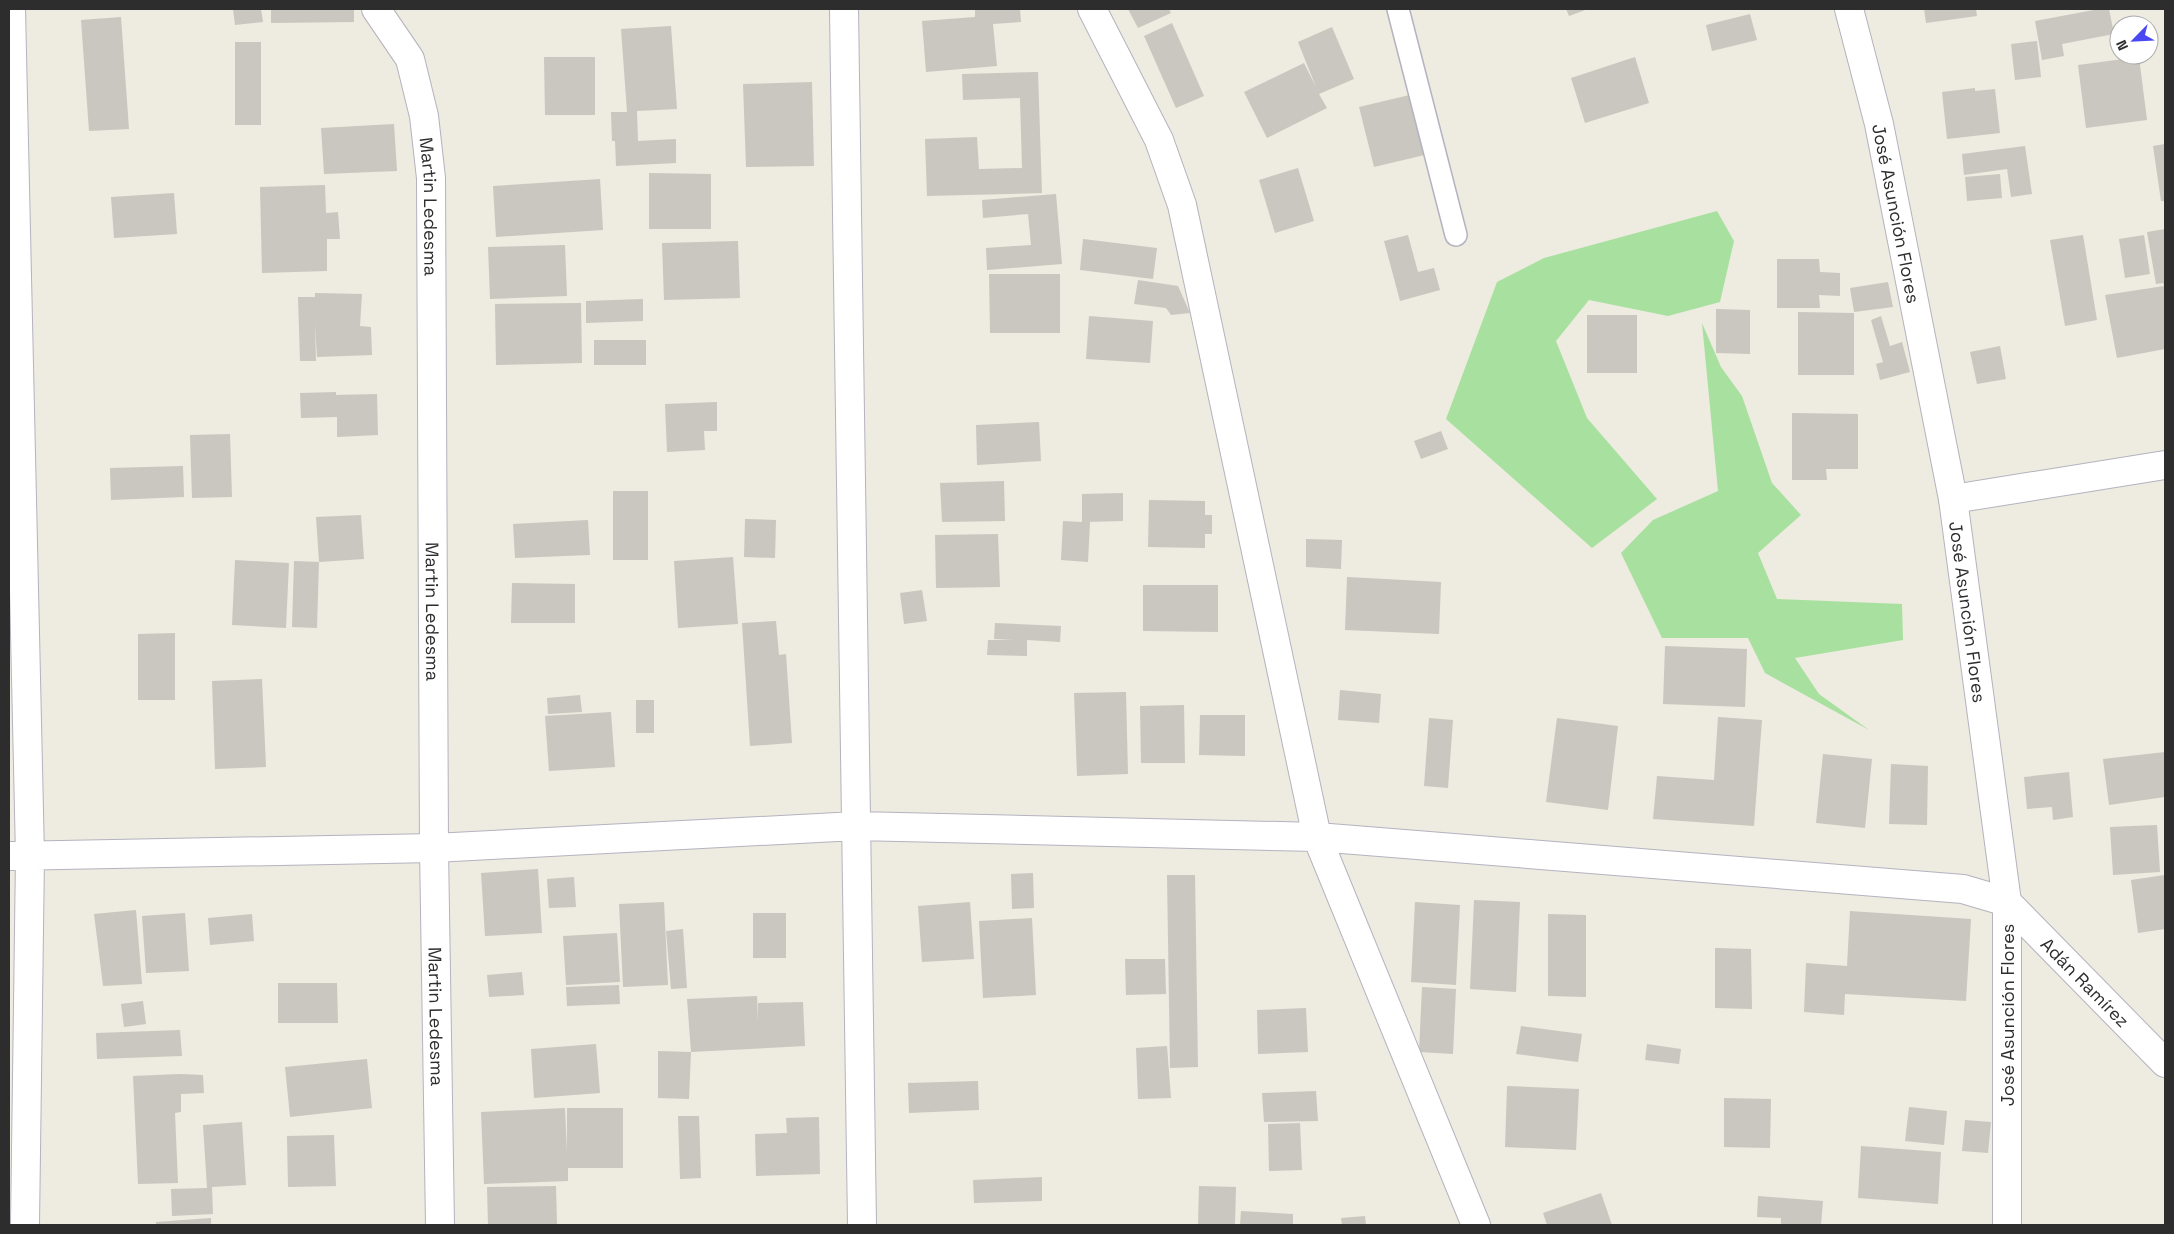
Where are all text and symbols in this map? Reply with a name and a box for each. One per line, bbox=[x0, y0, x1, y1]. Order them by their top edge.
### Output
north arrow bbox=[2109, 15, 2159, 65]
text: N bbox=[2112, 37, 2132, 53]
street label: José Asunción Flores bbox=[1868, 122, 1926, 305]
street label: Martin Ledesma bbox=[415, 136, 443, 276]
street label: José Asunción Flores bbox=[1945, 520, 1992, 704]
street label: Martin Ledesma bbox=[421, 542, 445, 681]
street label: José Asunción Flores bbox=[1996, 924, 2019, 1106]
street label: Adán Ramírez bbox=[2036, 932, 2135, 1032]
street label: Martin Ledesma bbox=[424, 947, 449, 1086]

